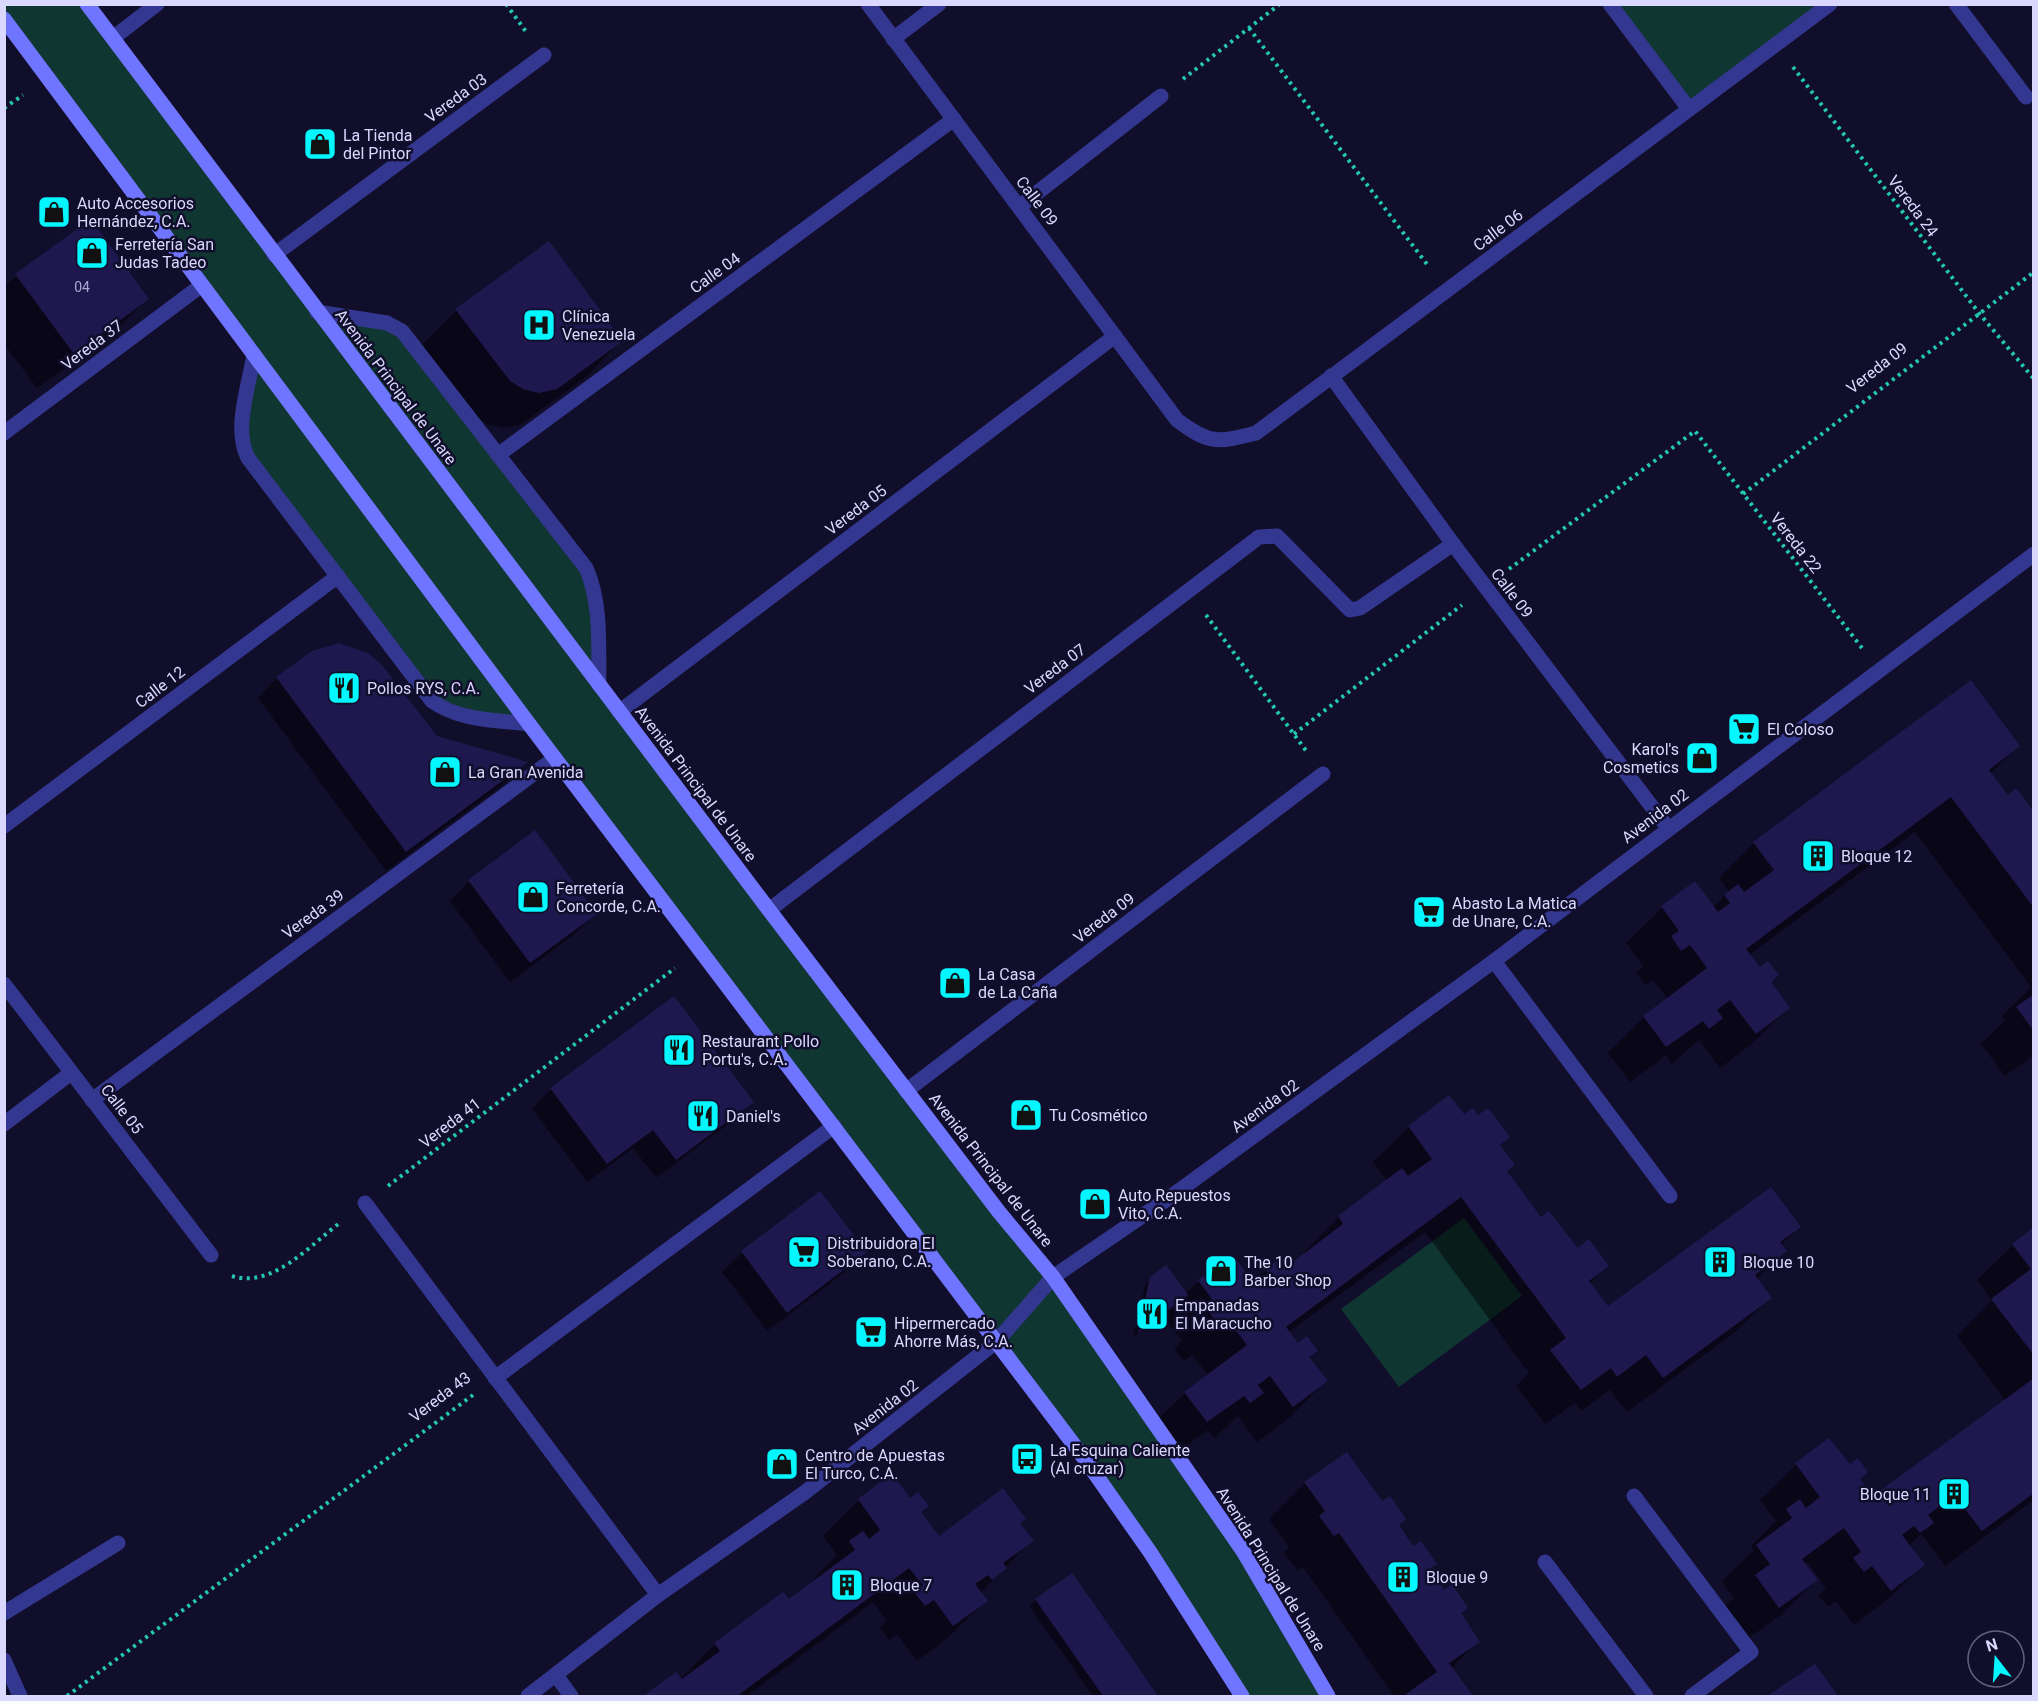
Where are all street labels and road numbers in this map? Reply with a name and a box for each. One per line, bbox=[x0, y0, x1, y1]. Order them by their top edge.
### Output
street label: Vereda 03 bbox=[421, 69, 491, 127]
street label: Calle 09 bbox=[1012, 172, 1062, 230]
street label: Vereda 24 bbox=[1884, 172, 1942, 240]
street label: Calle 06 bbox=[1469, 205, 1527, 255]
street label: Calle 04 bbox=[686, 248, 744, 298]
street label: Avenida Principal de Unare bbox=[331, 305, 461, 469]
street label: Vereda 37 bbox=[58, 316, 126, 374]
street label: Vereda 09 bbox=[1843, 338, 1911, 398]
street label: Vereda 05 bbox=[822, 481, 890, 539]
street label: Vereda 22 bbox=[1766, 509, 1826, 577]
street label: Calle 09 bbox=[1487, 564, 1537, 622]
street label: Vereda 07 bbox=[1021, 640, 1089, 698]
street label: Calle 12 bbox=[131, 662, 189, 712]
street label: Avenida Principal de Unare bbox=[631, 702, 761, 866]
street label: Avenida 02 bbox=[1618, 785, 1692, 847]
street label: Vereda 39 bbox=[278, 885, 348, 943]
street label: Vereda 09 bbox=[1070, 889, 1138, 947]
street label: Avenida 02 bbox=[1228, 1075, 1302, 1137]
street label: Calle 05 bbox=[97, 1081, 147, 1137]
street label: Avenida Principal de Unare bbox=[925, 1089, 1057, 1251]
street label: Vereda 41 bbox=[416, 1094, 484, 1152]
street label: Vereda 43 bbox=[406, 1368, 474, 1426]
street label: Avenida 02 bbox=[848, 1375, 922, 1439]
street label: Avenida Principal de Unare bbox=[1213, 1483, 1329, 1655]

